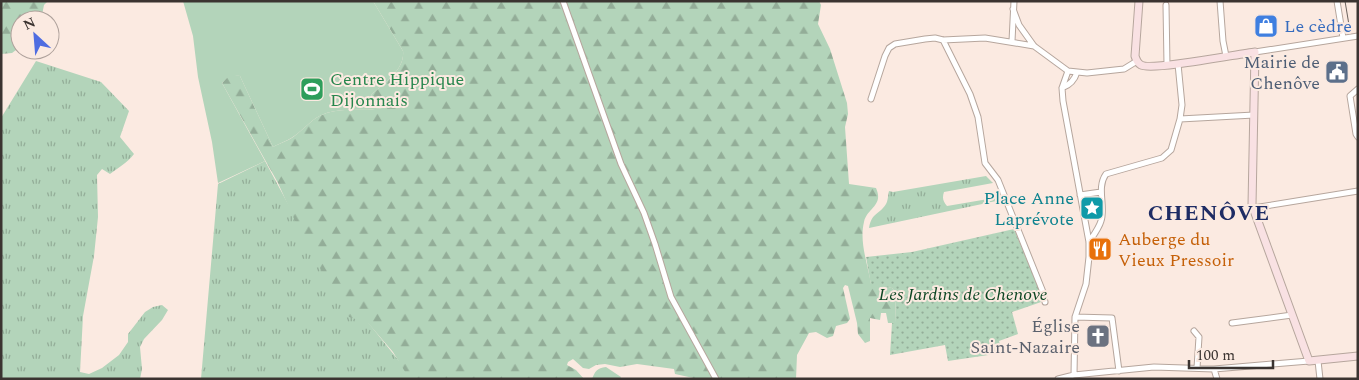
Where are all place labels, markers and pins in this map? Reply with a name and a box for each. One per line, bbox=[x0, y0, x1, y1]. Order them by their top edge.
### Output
shop icon: Le cèdre bbox=[1253, 13, 1279, 39]
place label: Le cèdre bbox=[1284, 13, 1352, 40]
place label: Mairie de Chenôve bbox=[1244, 49, 1320, 97]
public building icon: Mairie de Chenôve bbox=[1324, 59, 1350, 85]
place label: Centre Hippique Dijonnais bbox=[330, 66, 464, 114]
sports icon: Centre Hippique Dijonnais bbox=[299, 76, 325, 102]
place label: Place Anne Laprévote bbox=[983, 185, 1074, 233]
place icon: Place Anne Laprévote bbox=[1079, 195, 1105, 221]
place label: Auberge du Vieux Pressoir bbox=[1118, 226, 1234, 274]
restaurant icon: Auberge du Vieux Pressoir bbox=[1087, 236, 1113, 262]
place label: Église Saint-Nazaire bbox=[971, 313, 1080, 361]
church icon: Église Saint-Nazaire bbox=[1085, 323, 1111, 349]

